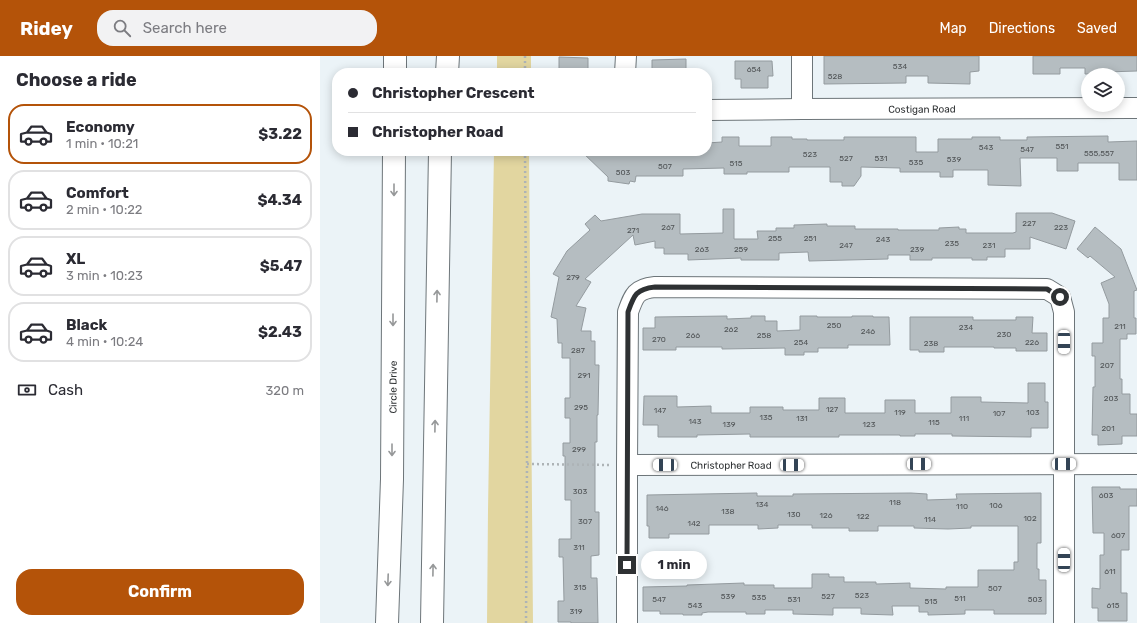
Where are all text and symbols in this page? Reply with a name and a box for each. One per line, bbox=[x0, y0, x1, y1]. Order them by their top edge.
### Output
search box bbox=[97, 10, 377, 46]
text: Ridey bbox=[20, 17, 73, 40]
icon: search bbox=[111, 17, 133, 39]
text: Search here bbox=[143, 19, 227, 37]
text: Map bbox=[940, 20, 967, 37]
text: Directions bbox=[989, 20, 1055, 37]
text: Saved bbox=[1077, 20, 1117, 37]
house number: 534 bbox=[893, 62, 907, 71]
house number: 654 bbox=[747, 65, 761, 74]
map controls bbox=[1081, 68, 1125, 112]
button: layers bbox=[1081, 68, 1125, 112]
text: Choose a ride bbox=[16, 69, 137, 91]
house number: 528 bbox=[828, 72, 842, 81]
text: Christopher Crescent bbox=[372, 84, 534, 102]
street label: Costigan Road bbox=[888, 104, 956, 116]
icon: car bbox=[18, 116, 54, 152]
text: Economy bbox=[66, 118, 135, 136]
text: Christopher Road bbox=[372, 123, 503, 141]
text: $3.22 bbox=[258, 125, 302, 143]
text: 1 min · 10:21 bbox=[66, 136, 138, 151]
house number: 551 bbox=[1056, 142, 1068, 151]
house number: 543 bbox=[979, 143, 993, 152]
house number: 547 bbox=[1020, 145, 1034, 154]
house number: 555,557 bbox=[1084, 149, 1114, 158]
house number: 523 bbox=[803, 150, 817, 159]
house number: 527 bbox=[839, 154, 853, 163]
house number: 531 bbox=[875, 154, 887, 163]
house number: 539 bbox=[947, 155, 961, 164]
house number: 535 bbox=[909, 158, 923, 167]
house number: 515 bbox=[730, 159, 743, 168]
house number: 507 bbox=[658, 162, 672, 171]
house number: 503 bbox=[616, 168, 631, 177]
icon: car bbox=[18, 182, 54, 218]
one-way arrow bbox=[390, 183, 398, 196]
text: Comfort bbox=[66, 184, 129, 202]
text: $4.34 bbox=[257, 191, 302, 209]
text: 2 min · 10:22 bbox=[66, 202, 142, 217]
house number: 227 bbox=[1022, 219, 1036, 228]
house number: 267 bbox=[661, 223, 675, 232]
house number: 223 bbox=[1054, 223, 1068, 232]
house number: 271 bbox=[627, 226, 639, 235]
house number: 255 bbox=[768, 234, 782, 243]
house number: 251 bbox=[804, 234, 816, 243]
house number: 243 bbox=[876, 235, 890, 244]
house number: 235 bbox=[945, 239, 959, 248]
house number: 247 bbox=[839, 241, 853, 250]
house number: 231 bbox=[983, 241, 995, 250]
house number: 263 bbox=[695, 245, 709, 254]
house number: 259 bbox=[734, 245, 748, 254]
house number: 239 bbox=[910, 245, 924, 254]
icon: car bbox=[18, 248, 54, 284]
text: XL bbox=[66, 250, 85, 268]
text: $5.47 bbox=[260, 257, 302, 275]
text: 3 min · 10:23 bbox=[66, 268, 143, 283]
house number: 279 bbox=[566, 273, 580, 282]
route start bbox=[1051, 288, 1069, 306]
one-way arrow bbox=[434, 290, 441, 303]
one-way arrow bbox=[389, 313, 397, 326]
icon: car bbox=[18, 314, 54, 350]
text: Black bbox=[66, 316, 107, 334]
house number: 250 bbox=[827, 321, 841, 330]
house number: 211 bbox=[1114, 322, 1126, 331]
text: $2.43 bbox=[258, 323, 302, 341]
house number: 234 bbox=[959, 323, 973, 332]
house number: 262 bbox=[724, 325, 738, 334]
house number: 246 bbox=[861, 327, 875, 336]
house number: 230 bbox=[997, 330, 1011, 339]
car bbox=[1058, 330, 1070, 354]
house number: 266 bbox=[686, 331, 700, 340]
house number: 258 bbox=[757, 331, 771, 340]
text: 4 min · 10:24 bbox=[66, 334, 143, 349]
house number: 270 bbox=[652, 335, 666, 344]
house number: 254 bbox=[794, 338, 808, 347]
house number: 226 bbox=[1025, 338, 1039, 347]
house number: 238 bbox=[924, 339, 938, 348]
house number: 287 bbox=[571, 346, 585, 355]
street label: Circle Drive bbox=[387, 360, 400, 414]
house number: 207 bbox=[1100, 361, 1114, 370]
house number: 291 bbox=[578, 371, 590, 380]
icon: cash bbox=[16, 379, 38, 401]
text: Cash bbox=[48, 381, 83, 399]
text: 320 m bbox=[266, 383, 304, 398]
house number: 203 bbox=[1104, 394, 1118, 403]
house number: 295 bbox=[574, 403, 588, 412]
house number: 127 bbox=[826, 405, 838, 414]
house number: 147 bbox=[654, 406, 666, 415]
house number: 119 bbox=[894, 408, 906, 417]
house number: 103 bbox=[1026, 408, 1040, 417]
house number: 107 bbox=[993, 409, 1005, 418]
house number: 135 bbox=[760, 413, 773, 422]
house number: 131 bbox=[796, 414, 808, 423]
house number: 111 bbox=[959, 414, 969, 423]
house number: 143 bbox=[688, 417, 702, 426]
house number: 115 bbox=[928, 418, 940, 427]
one-way arrow bbox=[431, 420, 439, 433]
house number: 139 bbox=[723, 420, 736, 429]
house number: 123 bbox=[863, 420, 876, 429]
house number: 201 bbox=[1101, 424, 1115, 433]
one-way arrow bbox=[388, 443, 396, 456]
house number: 299 bbox=[572, 445, 586, 454]
car bbox=[907, 458, 931, 470]
car bbox=[1052, 458, 1076, 470]
car bbox=[653, 459, 677, 471]
car bbox=[780, 459, 804, 471]
street label: Christopher Road bbox=[690, 460, 772, 472]
house number: 303 bbox=[573, 487, 588, 496]
house number: 603 bbox=[1099, 491, 1114, 500]
house number: 118 bbox=[889, 498, 901, 507]
house number: 134 bbox=[755, 500, 769, 509]
house number: 106 bbox=[989, 501, 1003, 510]
house number: 110 bbox=[956, 502, 968, 511]
house number: 146 bbox=[655, 504, 669, 513]
house number: 138 bbox=[721, 507, 735, 516]
house number: 130 bbox=[787, 510, 801, 519]
house number: 126 bbox=[820, 511, 833, 520]
house number: 122 bbox=[857, 512, 870, 521]
house number: 102 bbox=[1023, 514, 1037, 523]
house number: 114 bbox=[924, 515, 936, 524]
house number: 307 bbox=[578, 517, 592, 526]
house number: 142 bbox=[687, 519, 701, 528]
house number: 607 bbox=[1111, 531, 1125, 540]
house number: 311 bbox=[573, 543, 585, 552]
car bbox=[1058, 548, 1070, 572]
callout: 1 min bbox=[641, 551, 707, 579]
route end bbox=[618, 556, 636, 574]
text: 1 min bbox=[657, 557, 691, 572]
one-way arrow bbox=[429, 564, 437, 577]
house number: 611 bbox=[1104, 567, 1116, 576]
button: Confirm bbox=[16, 569, 304, 615]
one-way arrow bbox=[385, 573, 392, 586]
house number: 315 bbox=[574, 583, 587, 592]
house number: 507 bbox=[988, 584, 1002, 593]
house number: 523 bbox=[855, 591, 869, 600]
house number: 539 bbox=[721, 592, 735, 601]
house number: 527 bbox=[821, 592, 835, 601]
house number: 535 bbox=[752, 593, 766, 602]
house number: 511 bbox=[954, 594, 966, 603]
house number: 547 bbox=[652, 595, 666, 604]
house number: 531 bbox=[788, 595, 800, 604]
house number: 503 bbox=[1028, 595, 1043, 604]
house number: 515 bbox=[925, 597, 938, 606]
house number: 543 bbox=[688, 601, 702, 610]
house number: 615 bbox=[1107, 601, 1120, 610]
house number: 319 bbox=[570, 607, 583, 616]

